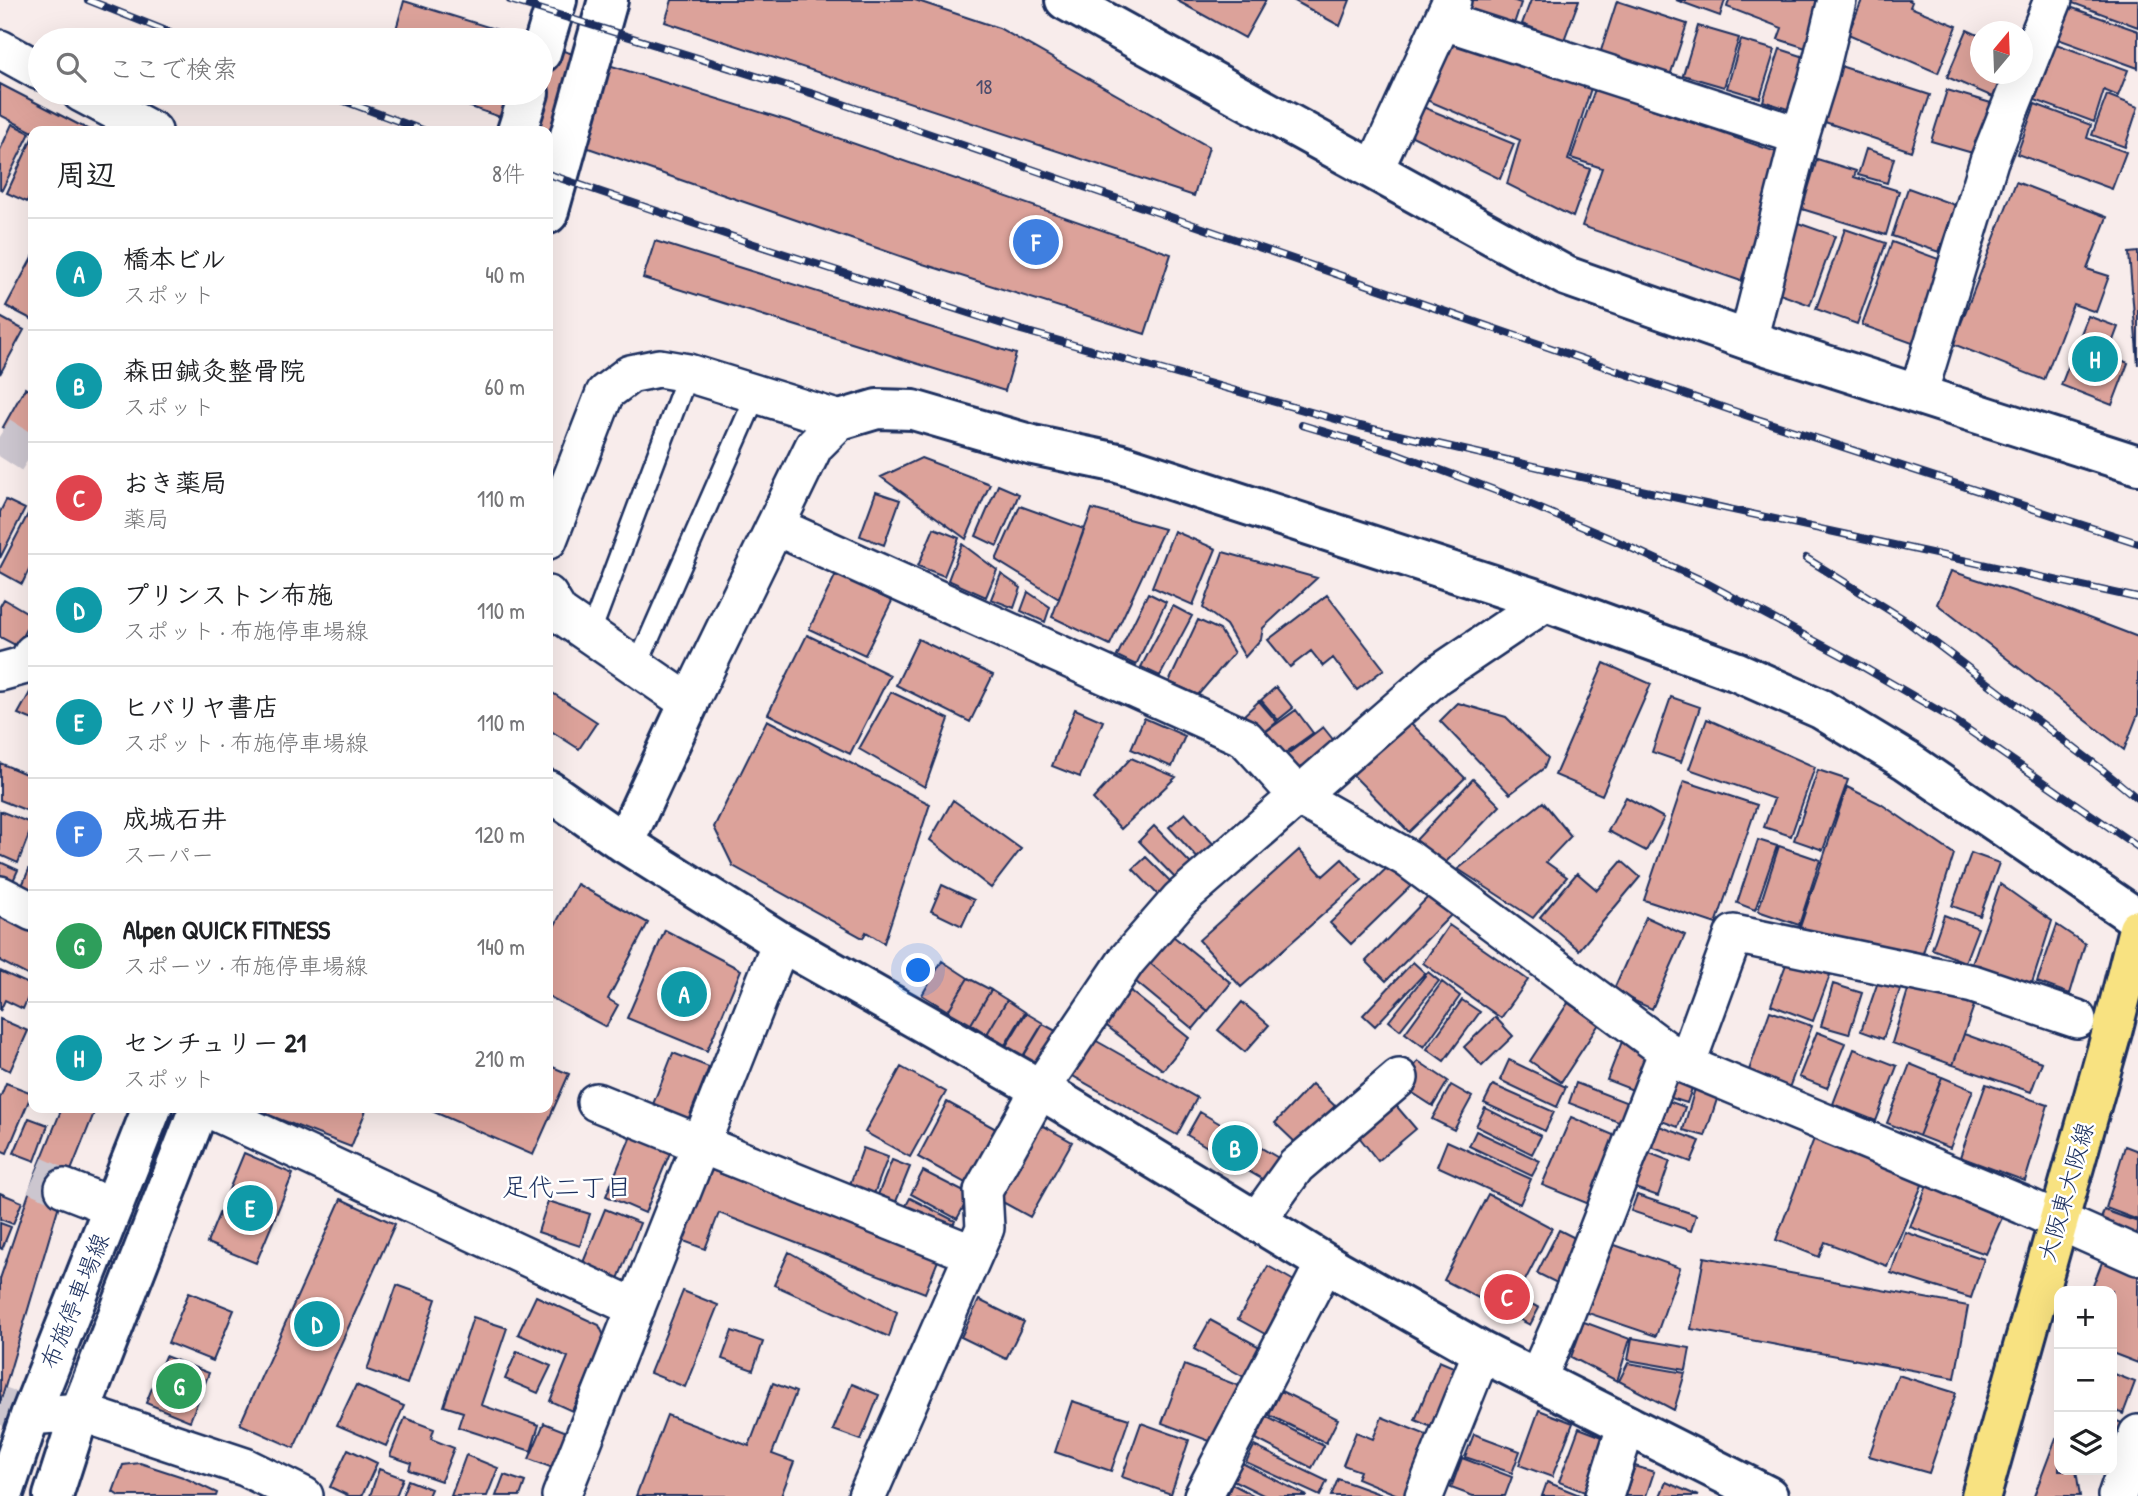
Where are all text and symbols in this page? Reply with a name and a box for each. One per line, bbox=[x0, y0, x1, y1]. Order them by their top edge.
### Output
north arrow bbox=[1970, 21, 2033, 84]
search box bbox=[28, 28, 553, 105]
icon: search bbox=[52, 48, 90, 86]
text: ここで検索 bbox=[108, 51, 238, 86]
house number: 18 bbox=[976, 72, 992, 101]
text: 周辺 bbox=[56, 154, 116, 194]
text: 8件 bbox=[492, 158, 525, 189]
pin: F bbox=[1013, 216, 1059, 268]
text: 橋本ビル bbox=[123, 241, 226, 276]
text: A bbox=[73, 259, 85, 290]
text: 40 m bbox=[485, 259, 525, 290]
text: スポット bbox=[123, 279, 215, 310]
pin: H bbox=[2072, 333, 2118, 385]
text: 森田鍼灸整骨院 bbox=[123, 353, 305, 388]
text: B bbox=[73, 371, 85, 402]
text: 60 m bbox=[485, 371, 525, 402]
text: スポット bbox=[123, 391, 215, 422]
text: おき薬局 bbox=[123, 465, 227, 500]
text: C bbox=[73, 483, 85, 514]
text: 110 m bbox=[477, 483, 525, 514]
text: 薬局 bbox=[123, 503, 169, 534]
text: プリンストン布施 bbox=[123, 577, 333, 612]
text: D bbox=[74, 595, 84, 626]
text: 110 m bbox=[477, 595, 525, 626]
text: スポット · 布施停車場線 bbox=[123, 615, 368, 646]
text: ヒバリヤ書店 bbox=[123, 689, 279, 724]
text: E bbox=[74, 707, 84, 738]
text: 110 m bbox=[477, 707, 525, 738]
text: スポット · 布施停車場線 bbox=[123, 727, 368, 758]
text: 成城石井 bbox=[123, 801, 227, 836]
text: F bbox=[75, 819, 83, 850]
text: 120 m bbox=[475, 819, 525, 850]
text: スーパー bbox=[123, 839, 214, 870]
text: Alpen QUICK FITNESS bbox=[123, 912, 330, 947]
text: G bbox=[73, 931, 85, 962]
text: 140 m bbox=[477, 931, 525, 962]
text: スポーツ · 布施停車場線 bbox=[123, 950, 368, 981]
your location bbox=[901, 953, 935, 987]
pin: A bbox=[661, 968, 707, 1020]
text: センチュリー 21 bbox=[123, 1025, 306, 1060]
text: H bbox=[74, 1043, 84, 1074]
text: 210 m bbox=[475, 1043, 525, 1074]
text: スポット bbox=[123, 1063, 215, 1094]
street label: 大阪東大阪線 bbox=[2030, 1118, 2100, 1265]
pin: B bbox=[1212, 1122, 1258, 1174]
district label: 足代二丁目 bbox=[502, 1169, 632, 1204]
pin: E bbox=[227, 1182, 273, 1234]
street label: 布施停車場線 bbox=[32, 1228, 116, 1373]
pin: C bbox=[1484, 1271, 1530, 1323]
map controls bbox=[2054, 1286, 2117, 1475]
button: + bbox=[2054, 1286, 2117, 1349]
pin: D bbox=[294, 1298, 340, 1350]
button: − bbox=[2054, 1349, 2117, 1412]
pin: G bbox=[156, 1360, 202, 1412]
button: layers bbox=[2054, 1412, 2117, 1475]

